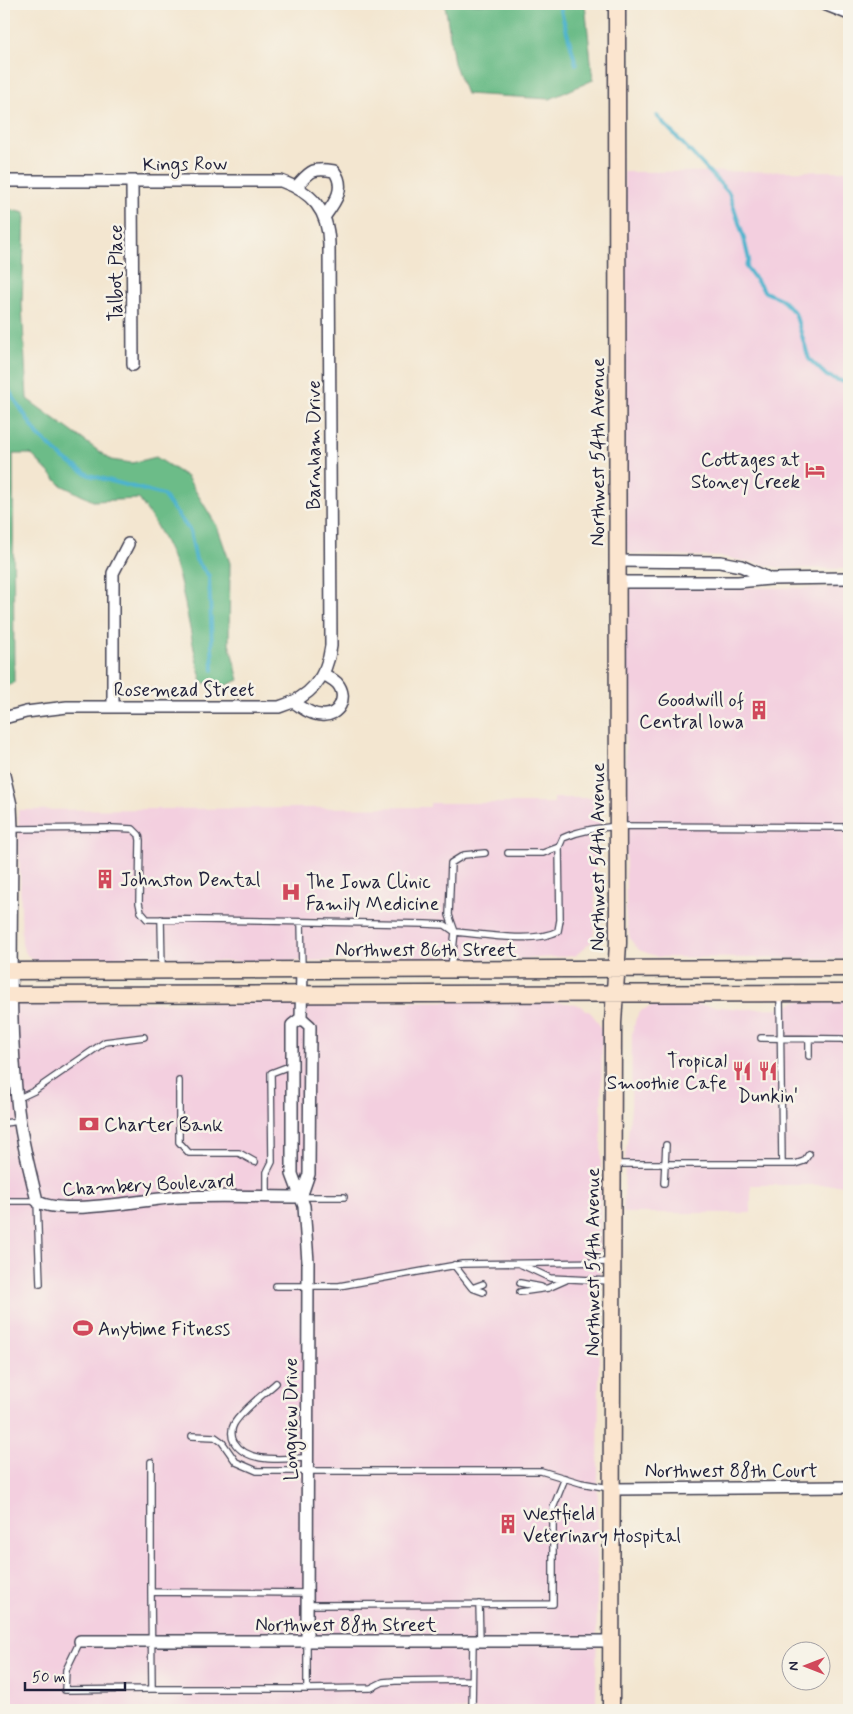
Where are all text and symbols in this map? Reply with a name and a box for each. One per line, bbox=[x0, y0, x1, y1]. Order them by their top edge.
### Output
street label: Kings Row bbox=[142, 151, 228, 180]
street label: Talbot Place bbox=[104, 225, 129, 321]
street label: Northwest 54th Avenue bbox=[586, 358, 611, 546]
street label: Barnham Drive bbox=[302, 380, 327, 510]
place label: Cottages at Stoney Creek bbox=[691, 448, 800, 496]
hotel icon: Cottages at Stoney Creek bbox=[804, 459, 826, 481]
street label: Rosemead Street bbox=[114, 678, 254, 703]
place label: Goodwill of Central Iowa bbox=[639, 688, 744, 735]
building icon: Goodwill of Central Iowa bbox=[748, 699, 770, 721]
street label: Northwest 54th Avenue bbox=[586, 763, 611, 951]
building icon: Johnston Dental bbox=[94, 868, 116, 890]
place label: Johnston Dental bbox=[120, 868, 261, 893]
place label: The Iowa Clinic Family Medicine bbox=[306, 870, 439, 918]
hospital icon: The Iowa Clinic Family Medicine bbox=[280, 881, 302, 903]
street label: Northwest 86th Street bbox=[335, 938, 517, 963]
place label: Tropical Smoothie Cafe bbox=[607, 1049, 727, 1096]
restaurant icon: Tropical Smoothie Cafe bbox=[731, 1060, 753, 1082]
restaurant icon: Dunkin' bbox=[757, 1060, 779, 1082]
place label: Dunkin' bbox=[738, 1084, 798, 1109]
bank icon: Charter Bank bbox=[78, 1113, 100, 1135]
place label: Charter Bank bbox=[104, 1113, 223, 1138]
street label: Northwest 54th Avenue bbox=[581, 1168, 606, 1356]
street label: Chambery Boulevard bbox=[61, 1169, 235, 1202]
sports icon: Anytime Fitness bbox=[72, 1317, 94, 1339]
place label: Anytime Fitness bbox=[98, 1317, 230, 1342]
street label: Longview Drive bbox=[279, 1358, 306, 1480]
street label: Northwest 88th Court bbox=[645, 1459, 817, 1484]
place label: Westfield Veterinary Hospital bbox=[523, 1502, 681, 1549]
building icon: Westfield Veterinary Hospital bbox=[497, 1513, 519, 1535]
street label: Northwest 88th Street bbox=[255, 1613, 437, 1638]
north arrow bbox=[780, 1642, 830, 1692]
scale bar bbox=[25, 1659, 125, 1691]
text: N bbox=[785, 1661, 803, 1671]
text: 50 m bbox=[32, 1668, 66, 1688]

